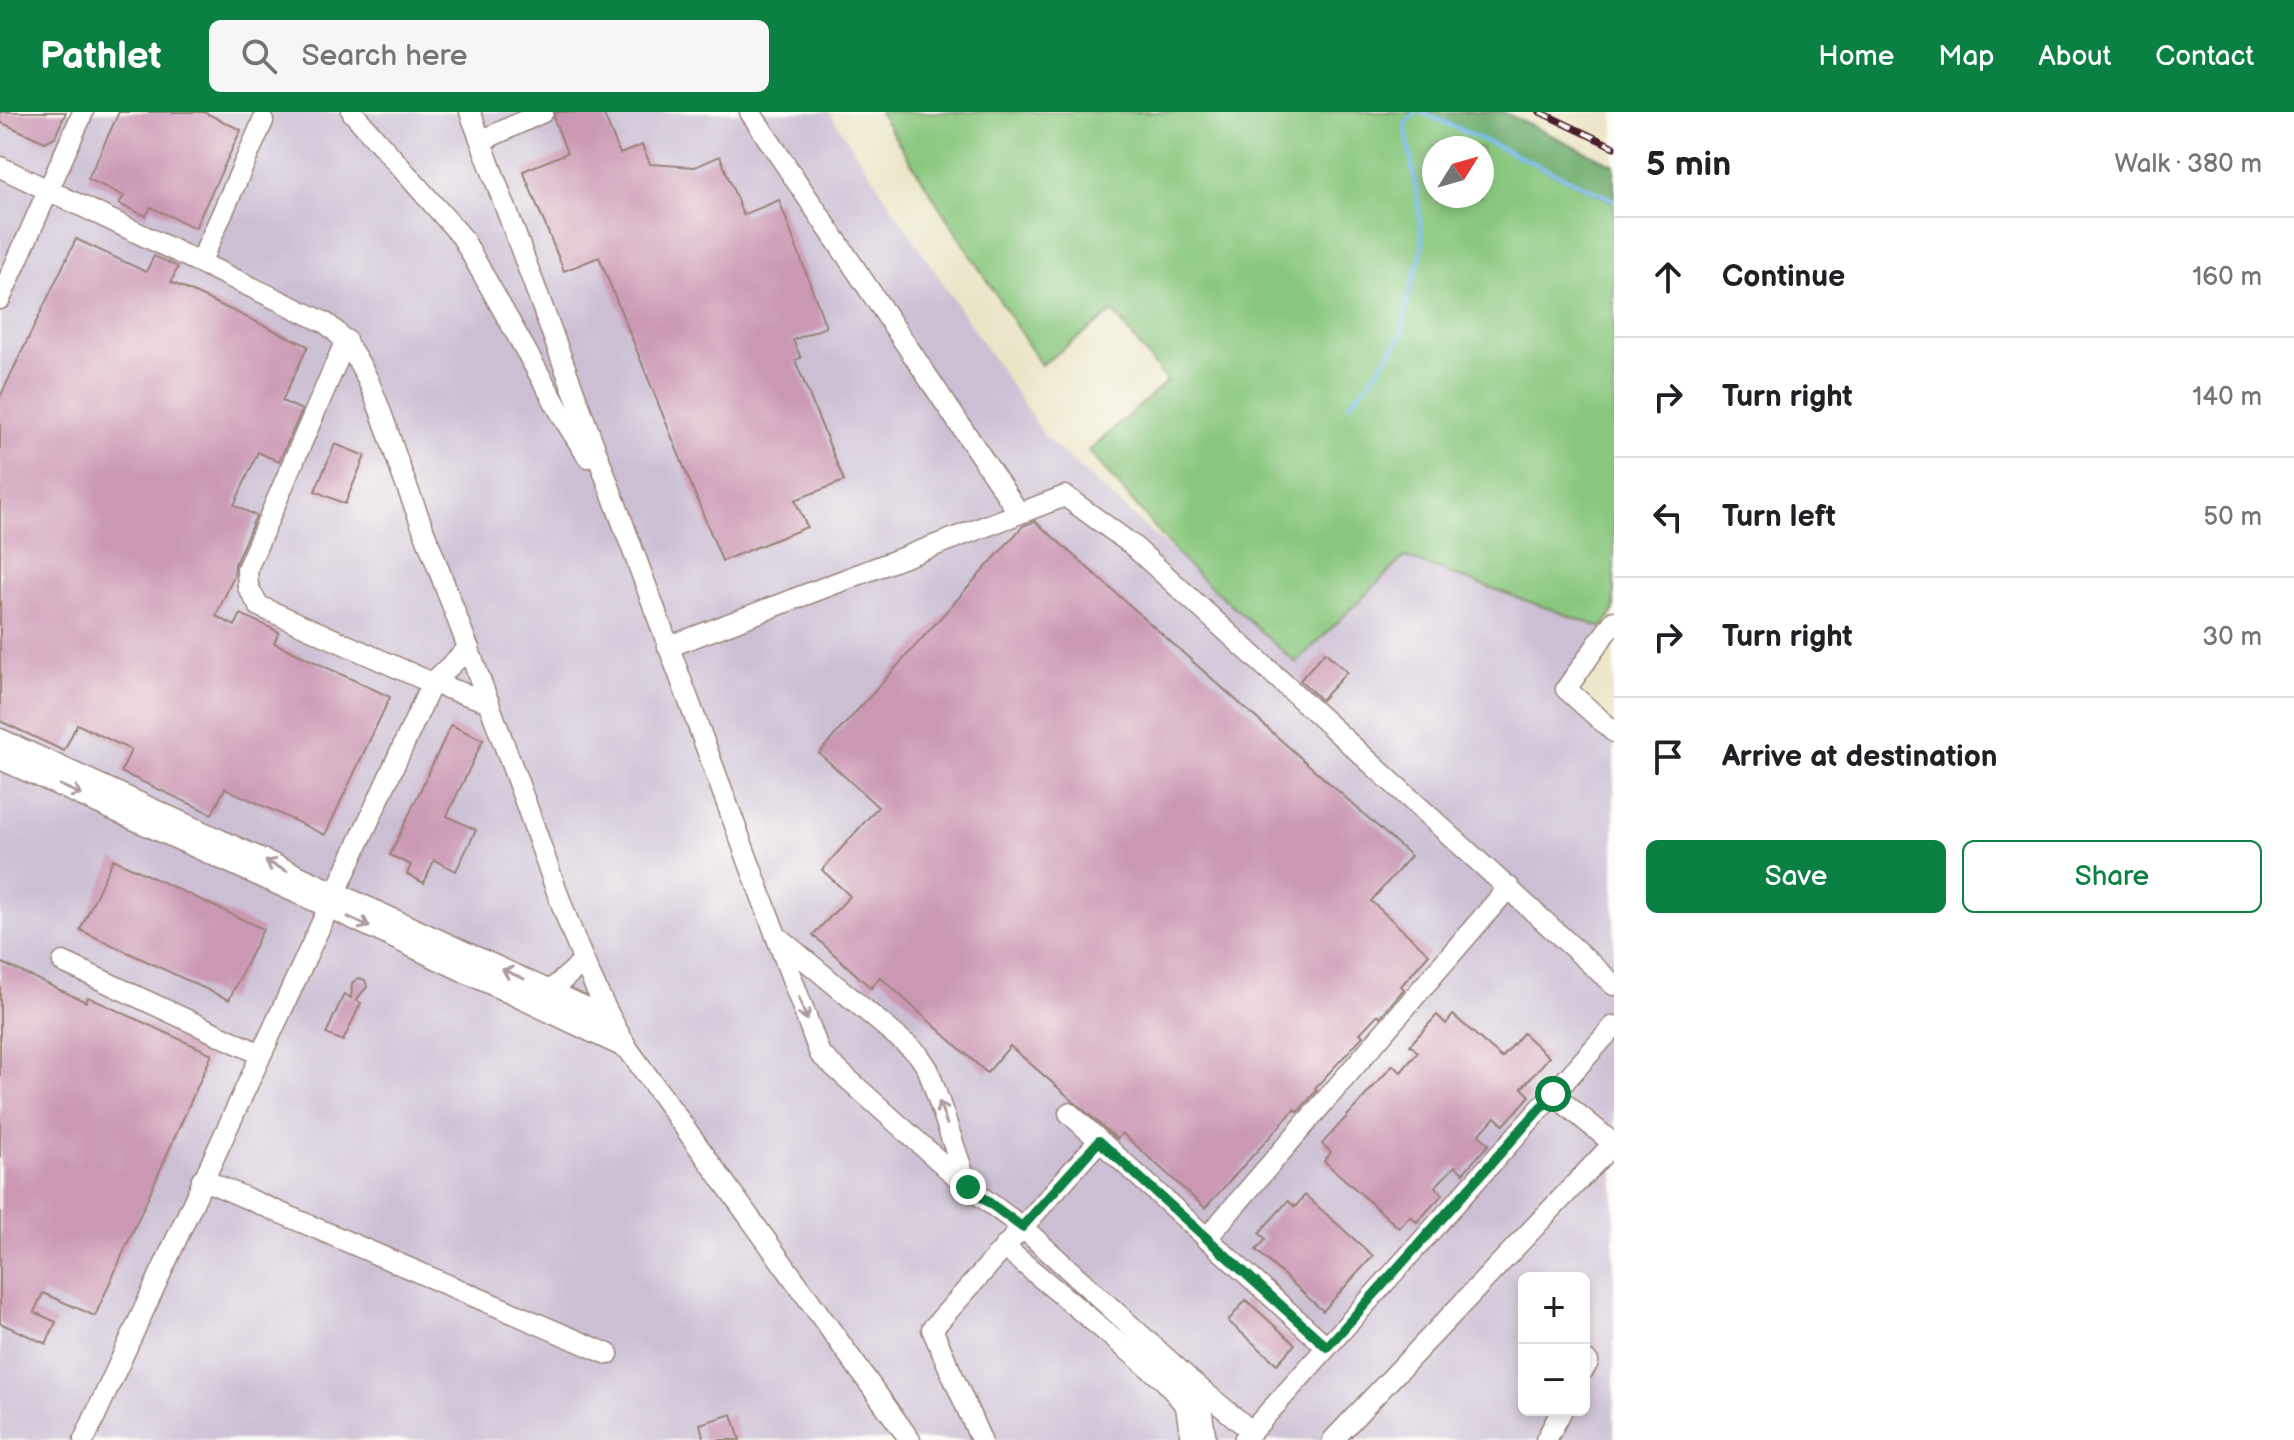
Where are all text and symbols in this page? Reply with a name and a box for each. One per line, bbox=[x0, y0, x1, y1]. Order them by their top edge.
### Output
search box bbox=[209, 20, 769, 92]
text: Pathlet bbox=[40, 34, 161, 79]
icon: search bbox=[237, 34, 281, 78]
text: Search here bbox=[301, 38, 468, 74]
text: Home bbox=[1818, 40, 1894, 73]
text: Map bbox=[1938, 40, 1995, 73]
text: About bbox=[2039, 40, 2111, 73]
text: Contact bbox=[2155, 40, 2254, 73]
north arrow bbox=[1422, 136, 1494, 208]
text: 5 min bbox=[1646, 144, 1731, 185]
text: Walk · 380 m bbox=[2115, 149, 2262, 180]
icon: ahead bbox=[1646, 255, 1690, 299]
text: Continue bbox=[1722, 259, 1845, 295]
text: 160 m bbox=[2192, 262, 2262, 293]
icon: right bbox=[1646, 375, 1690, 419]
text: Turn right bbox=[1722, 379, 1853, 415]
text: 140 m bbox=[2192, 382, 2262, 413]
icon: left bbox=[1646, 495, 1690, 539]
text: Turn left bbox=[1722, 499, 1836, 535]
text: 50 m bbox=[2203, 502, 2262, 533]
icon: right bbox=[1646, 615, 1690, 659]
text: Turn right bbox=[1722, 619, 1853, 655]
text: 30 m bbox=[2202, 622, 2262, 653]
icon: arrive bbox=[1646, 735, 1690, 779]
text: Arrive at destination bbox=[1722, 739, 1998, 775]
one-way arrow bbox=[58, 784, 83, 799]
button: Save bbox=[1646, 840, 1946, 913]
button: Share bbox=[1962, 840, 2262, 913]
one-way arrow bbox=[265, 858, 289, 873]
one-way arrow bbox=[346, 915, 370, 930]
one-way arrow bbox=[501, 966, 525, 981]
one-way arrow bbox=[797, 996, 811, 1020]
route start bbox=[1535, 1076, 1571, 1112]
one-way arrow bbox=[934, 1101, 949, 1126]
route end bbox=[950, 1169, 986, 1205]
map controls bbox=[1518, 1272, 1590, 1416]
button: + bbox=[1518, 1272, 1590, 1344]
button: − bbox=[1518, 1344, 1590, 1416]

